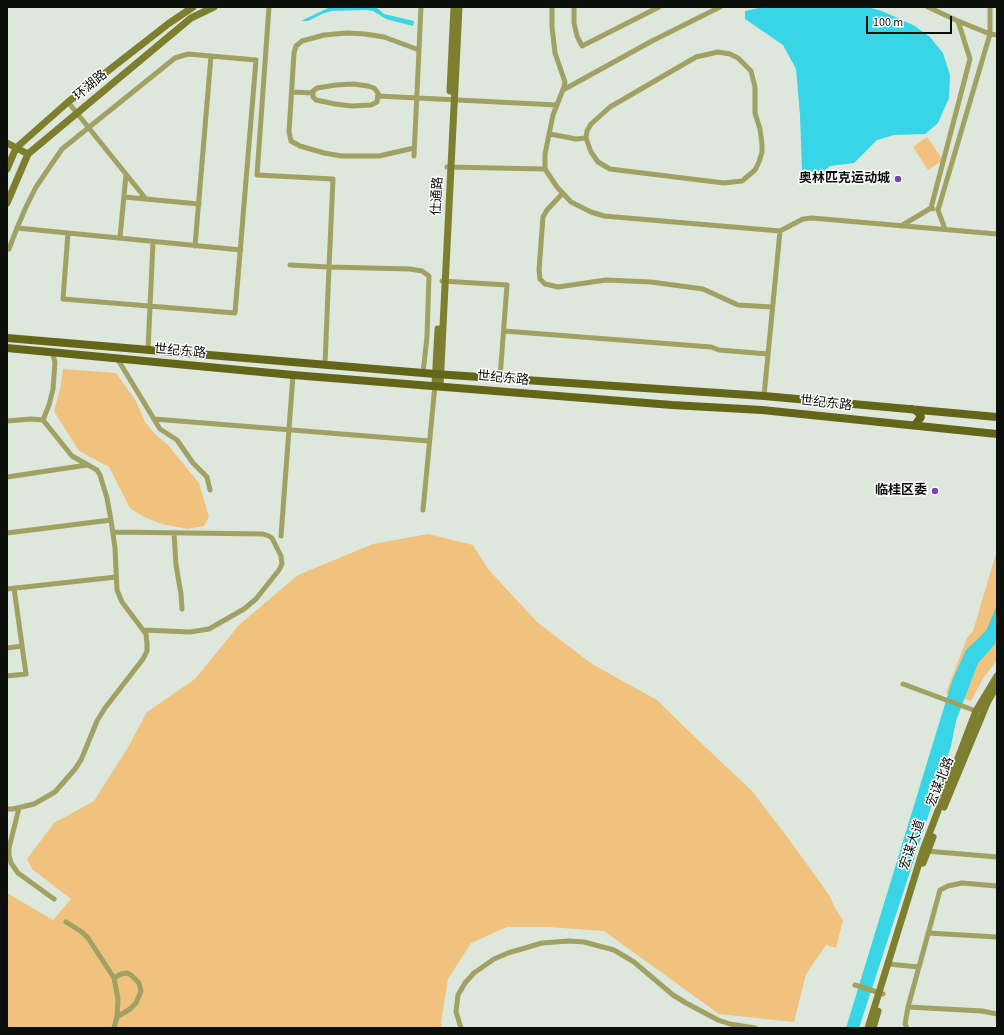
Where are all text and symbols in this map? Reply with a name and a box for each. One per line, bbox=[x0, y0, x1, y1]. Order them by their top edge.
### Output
scale bar bbox=[868, 8, 954, 34]
text: 100 m bbox=[873, 14, 903, 31]
street label: 环湖路 bbox=[71, 67, 111, 105]
place label: 奥林匹克运动城 bbox=[799, 171, 890, 187]
marker: 奥林匹克运动城 bbox=[893, 174, 903, 184]
street label: 仕通路 bbox=[429, 176, 447, 216]
street label: 世纪东路 bbox=[153, 342, 207, 362]
street label: 世纪东路 bbox=[476, 369, 530, 389]
street label: 世纪东路 bbox=[799, 394, 853, 414]
place label: 临桂区委 bbox=[875, 483, 927, 499]
marker: 临桂区委 bbox=[930, 486, 940, 496]
street label: 宏谋北路 bbox=[924, 755, 958, 809]
street label: 宏谋大道 bbox=[897, 818, 929, 872]

